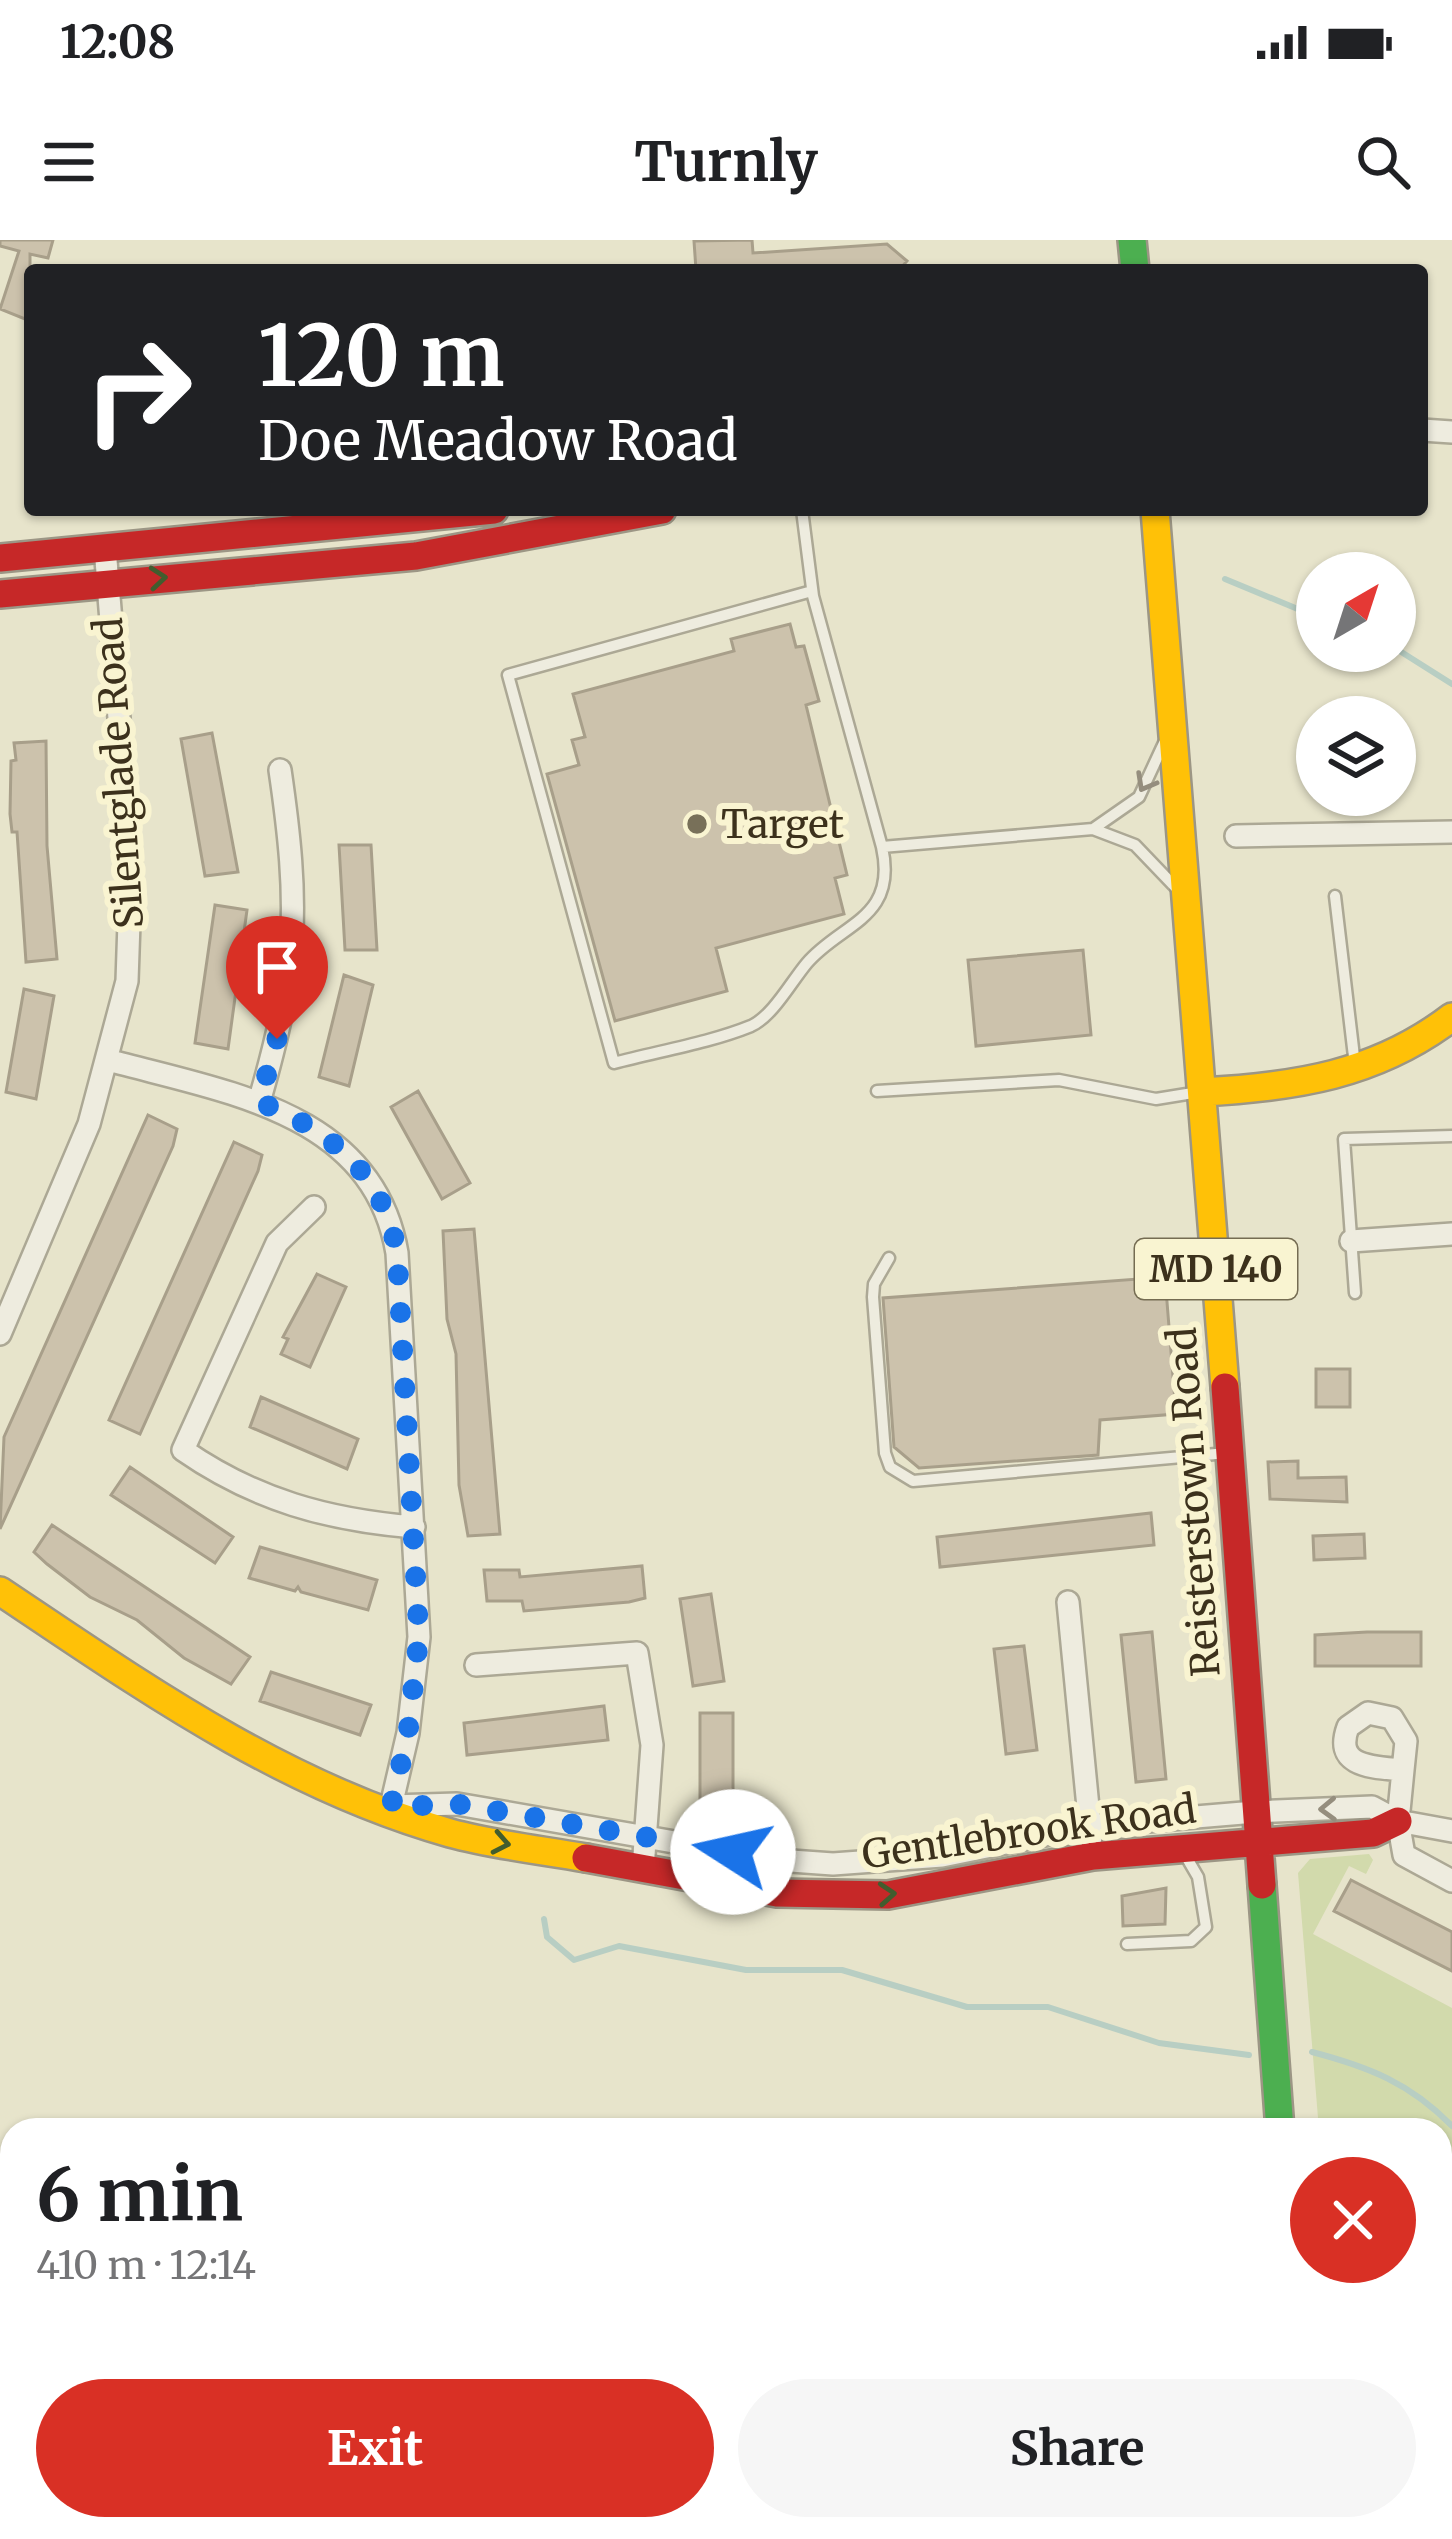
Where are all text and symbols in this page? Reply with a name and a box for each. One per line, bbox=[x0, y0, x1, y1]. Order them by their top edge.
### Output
text: 12:08 bbox=[60, 14, 175, 70]
text: Turnly bbox=[634, 128, 818, 196]
icon: menu bbox=[36, 129, 102, 195]
icon: search bbox=[1350, 129, 1416, 195]
text: 120 m bbox=[258, 303, 505, 409]
icon: right bbox=[60, 312, 216, 468]
text: Doe Meadow Road bbox=[258, 407, 738, 475]
north arrow bbox=[1296, 552, 1416, 672]
map controls bbox=[1296, 552, 1416, 816]
one-way arrow bbox=[149, 566, 168, 592]
street label: Silentglade Road bbox=[84, 616, 154, 930]
button: layers bbox=[1296, 696, 1416, 816]
one-way arrow bbox=[1136, 770, 1159, 792]
place label: Target bbox=[721, 800, 844, 849]
marker: Target bbox=[684, 811, 710, 837]
pin bbox=[226, 916, 328, 1039]
icon: arrive bbox=[244, 934, 310, 1000]
road number: MD 140 bbox=[1135, 1239, 1297, 1299]
street label: Reisterstown Road bbox=[1157, 1326, 1231, 1678]
street label: Gentlebrook Road bbox=[859, 1784, 1199, 1880]
position arrow bbox=[670, 1789, 796, 1915]
one-way arrow bbox=[1318, 1795, 1337, 1821]
one-way arrow bbox=[491, 1829, 511, 1855]
one-way arrow bbox=[878, 1881, 897, 1907]
text: 6 min bbox=[36, 2150, 243, 2241]
button: close bbox=[1290, 2157, 1416, 2283]
text: 410 m · 12:14 bbox=[36, 2241, 256, 2290]
button: Exit bbox=[36, 2379, 714, 2517]
button: Share bbox=[738, 2379, 1416, 2517]

